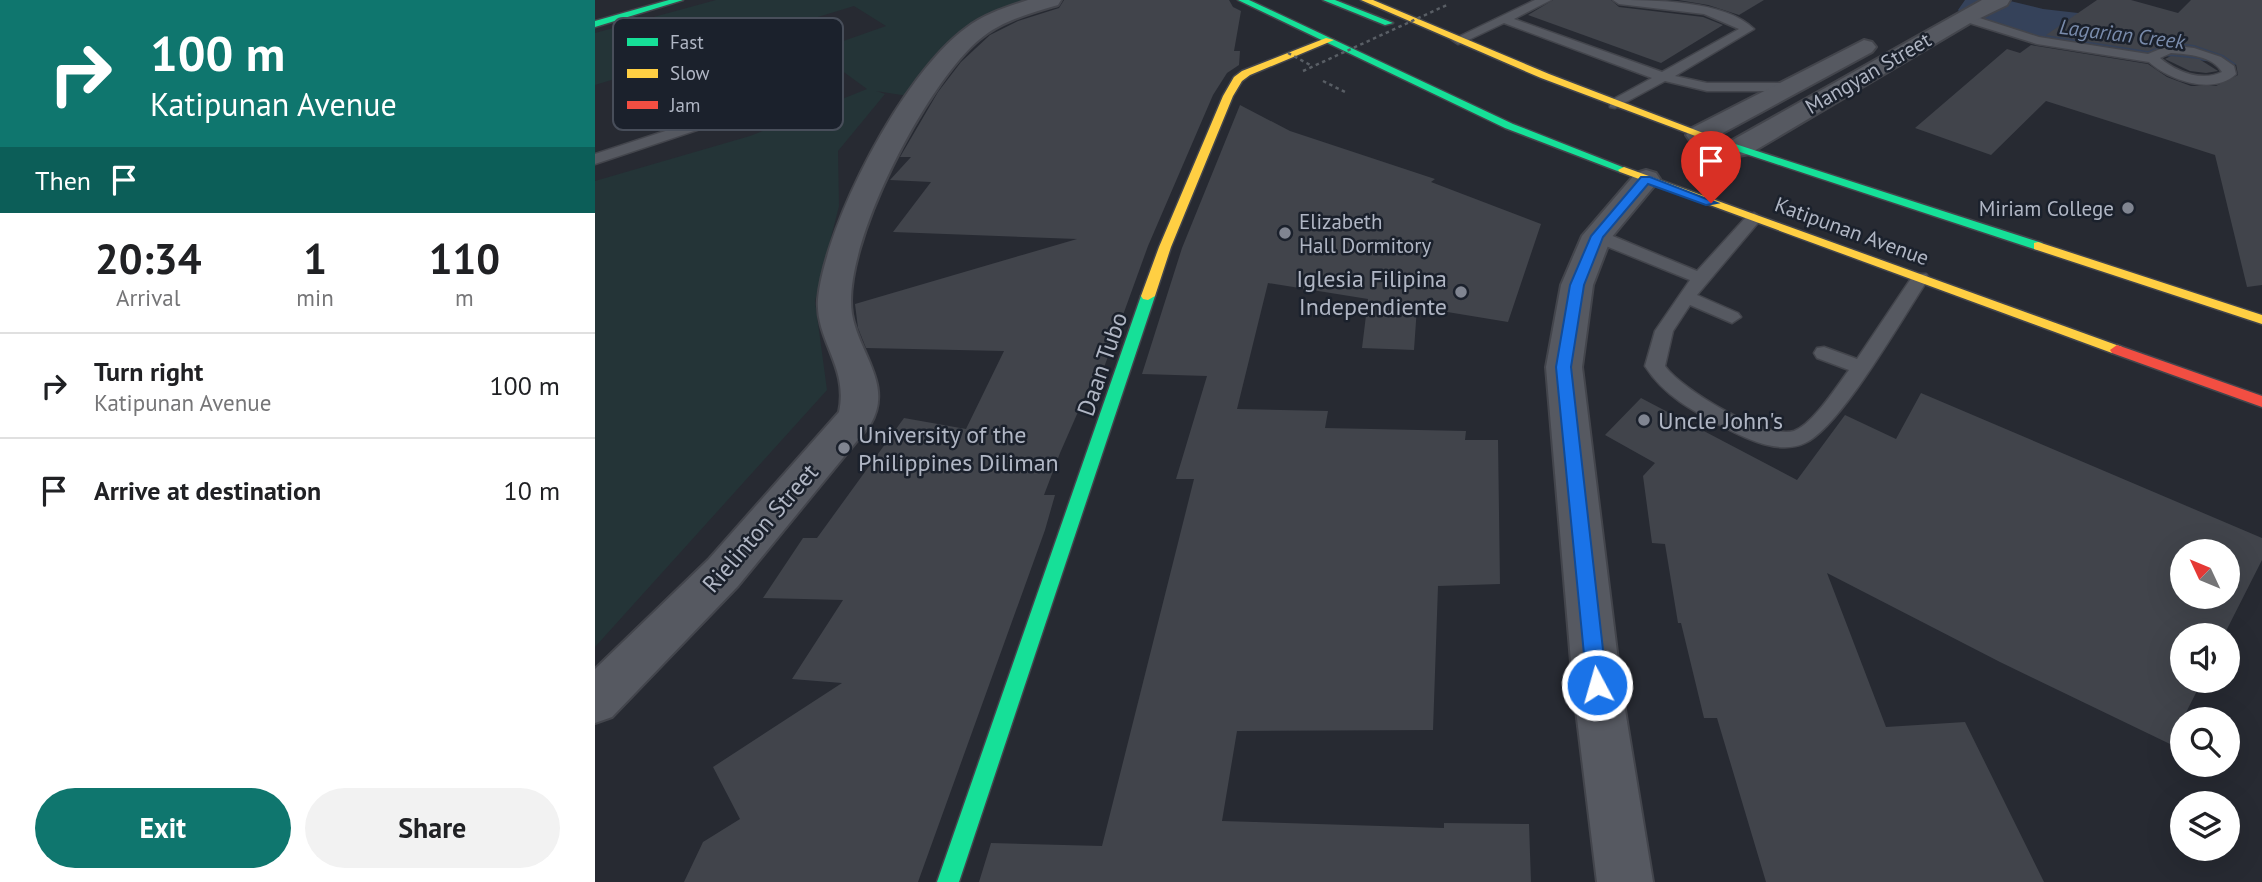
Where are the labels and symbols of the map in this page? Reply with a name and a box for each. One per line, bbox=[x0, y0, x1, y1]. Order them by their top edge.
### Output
water label: Lagarian Creek bbox=[2058, 13, 2188, 55]
legend bbox=[613, 18, 843, 130]
street label: Mangyan Street bbox=[1800, 26, 1936, 120]
text: Fast bbox=[670, 30, 704, 54]
text: Slow bbox=[670, 61, 710, 85]
text: Jam bbox=[669, 93, 700, 117]
pin bbox=[1681, 131, 1741, 203]
street label: Katipunan Avenue bbox=[1771, 191, 1933, 271]
place label: Miriam College bbox=[1979, 195, 2114, 222]
marker: Miriam College bbox=[2120, 200, 2136, 216]
place label: Elizabeth Hall Dormitory bbox=[1299, 208, 1431, 259]
marker: Elizabeth Hall Dormitory bbox=[1277, 225, 1293, 241]
place label: Iglesia Filipina Independiente bbox=[1296, 263, 1447, 322]
marker: Iglesia Filipina Independiente bbox=[1453, 284, 1469, 300]
street label: Daan Tubo bbox=[1070, 308, 1134, 420]
place label: Uncle John's bbox=[1658, 405, 1783, 436]
marker: Uncle John's bbox=[1636, 412, 1652, 428]
place label: University of the Philippines Diliman bbox=[858, 419, 1059, 478]
marker: University of the Philippines Diliman bbox=[836, 440, 852, 456]
street label: Rielinton Street bbox=[695, 457, 825, 599]
north arrow bbox=[2170, 539, 2240, 609]
position arrow bbox=[1560, 648, 1634, 722]

